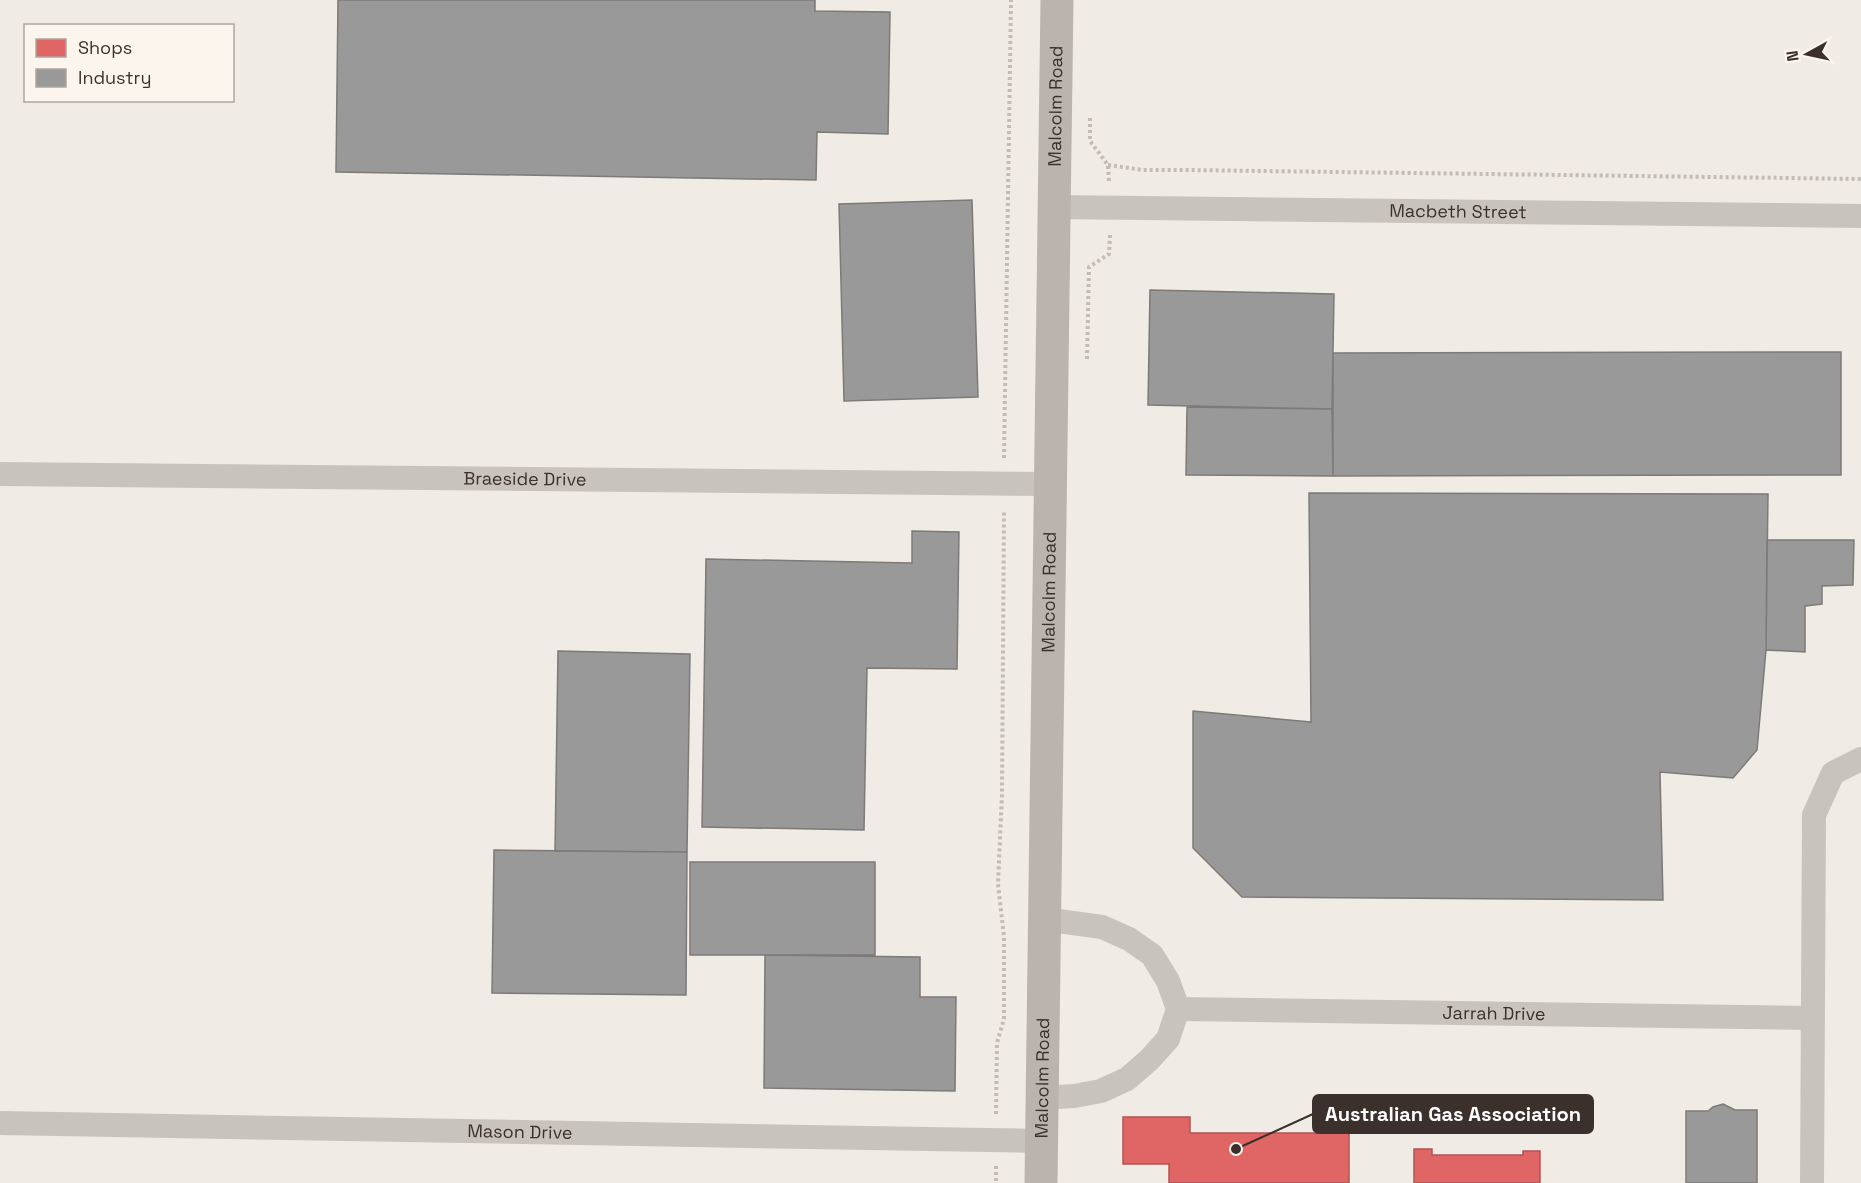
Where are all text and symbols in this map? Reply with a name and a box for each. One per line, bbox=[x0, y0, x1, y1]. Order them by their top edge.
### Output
legend bbox=[24, 24, 234, 102]
north arrow bbox=[1777, 24, 1837, 84]
text: Shops bbox=[78, 36, 132, 59]
street label: Malcolm Road bbox=[1043, 45, 1067, 167]
text: N bbox=[1781, 49, 1804, 63]
text: Industry bbox=[78, 66, 151, 89]
street label: Macbeth Street bbox=[1389, 199, 1527, 223]
street label: Braeside Drive bbox=[463, 466, 587, 491]
street label: Malcolm Road bbox=[1036, 531, 1061, 653]
street label: Jarrah Drive bbox=[1442, 1001, 1546, 1025]
street label: Malcolm Road bbox=[1030, 1017, 1054, 1139]
callout: Australian Gas Association bbox=[1313, 1095, 1593, 1133]
text: Australian Gas Association bbox=[1325, 1101, 1581, 1127]
street label: Mason Drive bbox=[467, 1119, 573, 1144]

